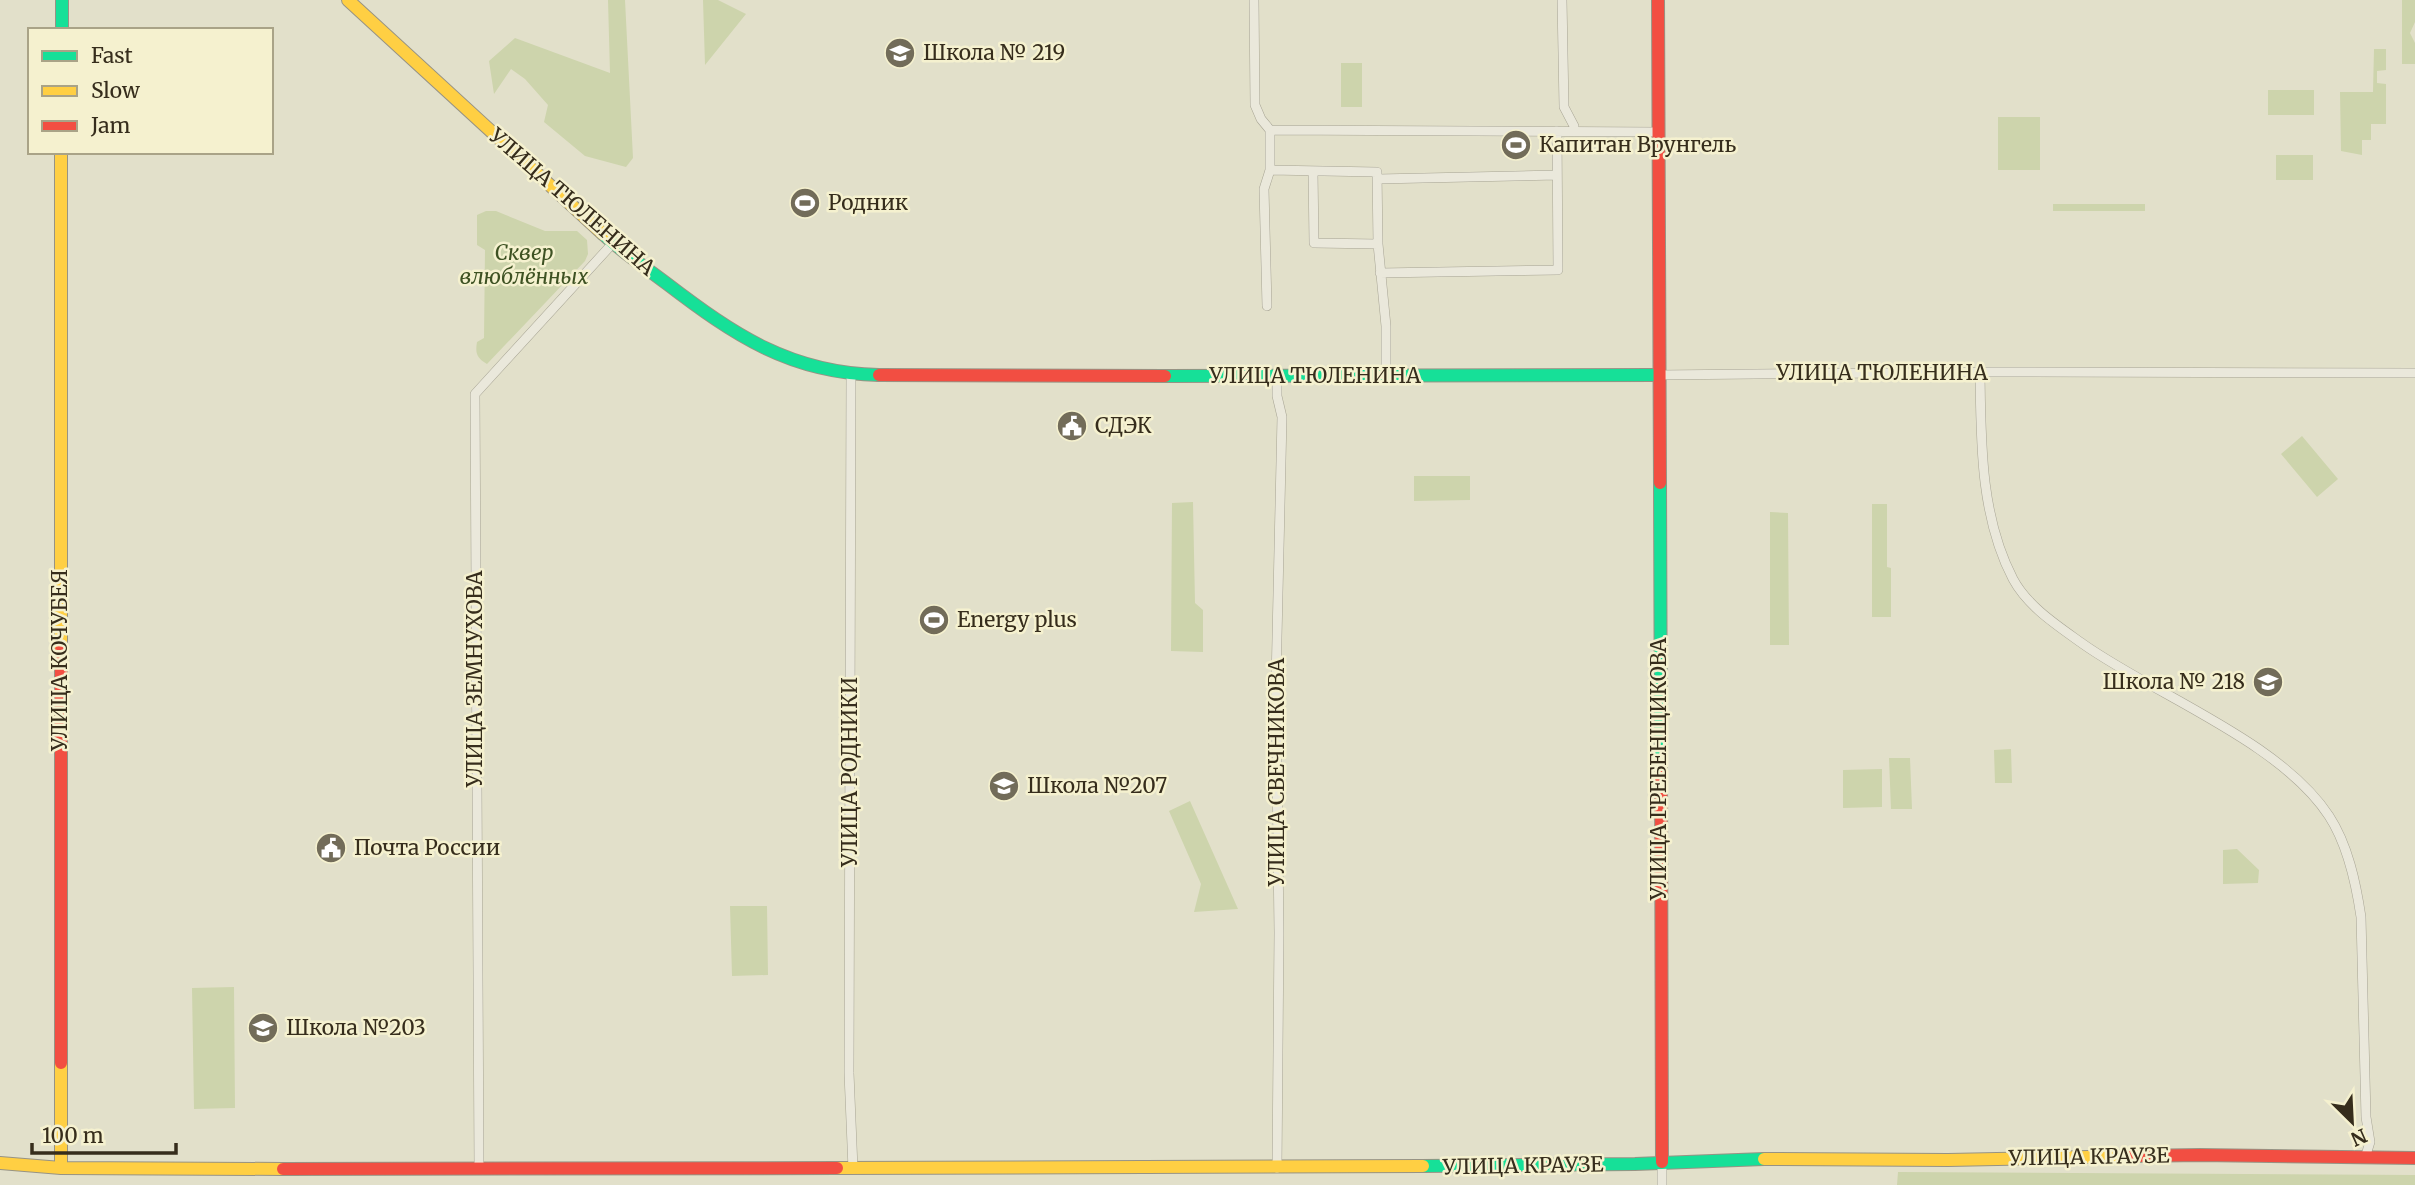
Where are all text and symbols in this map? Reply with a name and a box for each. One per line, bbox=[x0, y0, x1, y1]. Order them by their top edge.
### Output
legend bbox=[28, 28, 273, 154]
school or university icon: Школа № 219 bbox=[883, 36, 917, 70]
place label: Школа № 219 bbox=[923, 39, 1065, 66]
text: Fast bbox=[91, 42, 133, 69]
text: Slow bbox=[91, 77, 140, 104]
text: Jam bbox=[90, 112, 130, 139]
street label: УЛИЦА ТЮЛЕНИНА bbox=[483, 121, 661, 281]
sports icon: Капитан Врунгель bbox=[1499, 128, 1533, 162]
place label: Капитан Врунгель bbox=[1539, 131, 1737, 158]
sports icon: Родник bbox=[788, 186, 822, 220]
place label: Родник bbox=[828, 189, 908, 216]
park label: Сквер влюблённых bbox=[460, 239, 589, 290]
street label: УЛИЦА ТЮЛЕНИНА bbox=[1775, 359, 1988, 386]
street label: УЛИЦА ТЮЛЕНИНА bbox=[1208, 362, 1421, 389]
public building icon: СДЭК bbox=[1055, 409, 1089, 443]
place label: СДЭК bbox=[1095, 412, 1152, 439]
street label: УЛИЦА КОЧУБЕЯ bbox=[46, 569, 73, 752]
street label: УЛИЦА ЗЕМНУХОВА bbox=[461, 571, 488, 788]
sports icon: Energy plus bbox=[917, 603, 951, 637]
place label: Energy plus bbox=[957, 606, 1077, 633]
street label: УЛИЦА ГРЕБЕНЩИКОВА bbox=[1645, 637, 1672, 901]
street label: УЛИЦА СВЕЧНИКОВА bbox=[1263, 658, 1290, 887]
school or university icon: Школа № 218 bbox=[2251, 665, 2285, 699]
place label: Школа № 218 bbox=[2103, 668, 2245, 695]
street label: УЛИЦА РОДНИКИ bbox=[836, 677, 863, 868]
school or university icon: Школа №207 bbox=[987, 769, 1021, 803]
place label: Школа №207 bbox=[1027, 772, 1167, 799]
public building icon: Почта России bbox=[314, 831, 348, 865]
place label: Почта России bbox=[354, 834, 500, 861]
school or university icon: Школа №203 bbox=[246, 1011, 280, 1045]
place label: Школа №203 bbox=[286, 1014, 426, 1041]
north arrow bbox=[2317, 1087, 2387, 1157]
scale bar bbox=[32, 1112, 175, 1156]
text: 100 m bbox=[42, 1122, 104, 1149]
text: N bbox=[2347, 1124, 2371, 1152]
street label: УЛИЦА КРАУЗЕ bbox=[2007, 1142, 2170, 1171]
street label: УЛИЦА КРАУЗЕ bbox=[1441, 1151, 1604, 1180]

